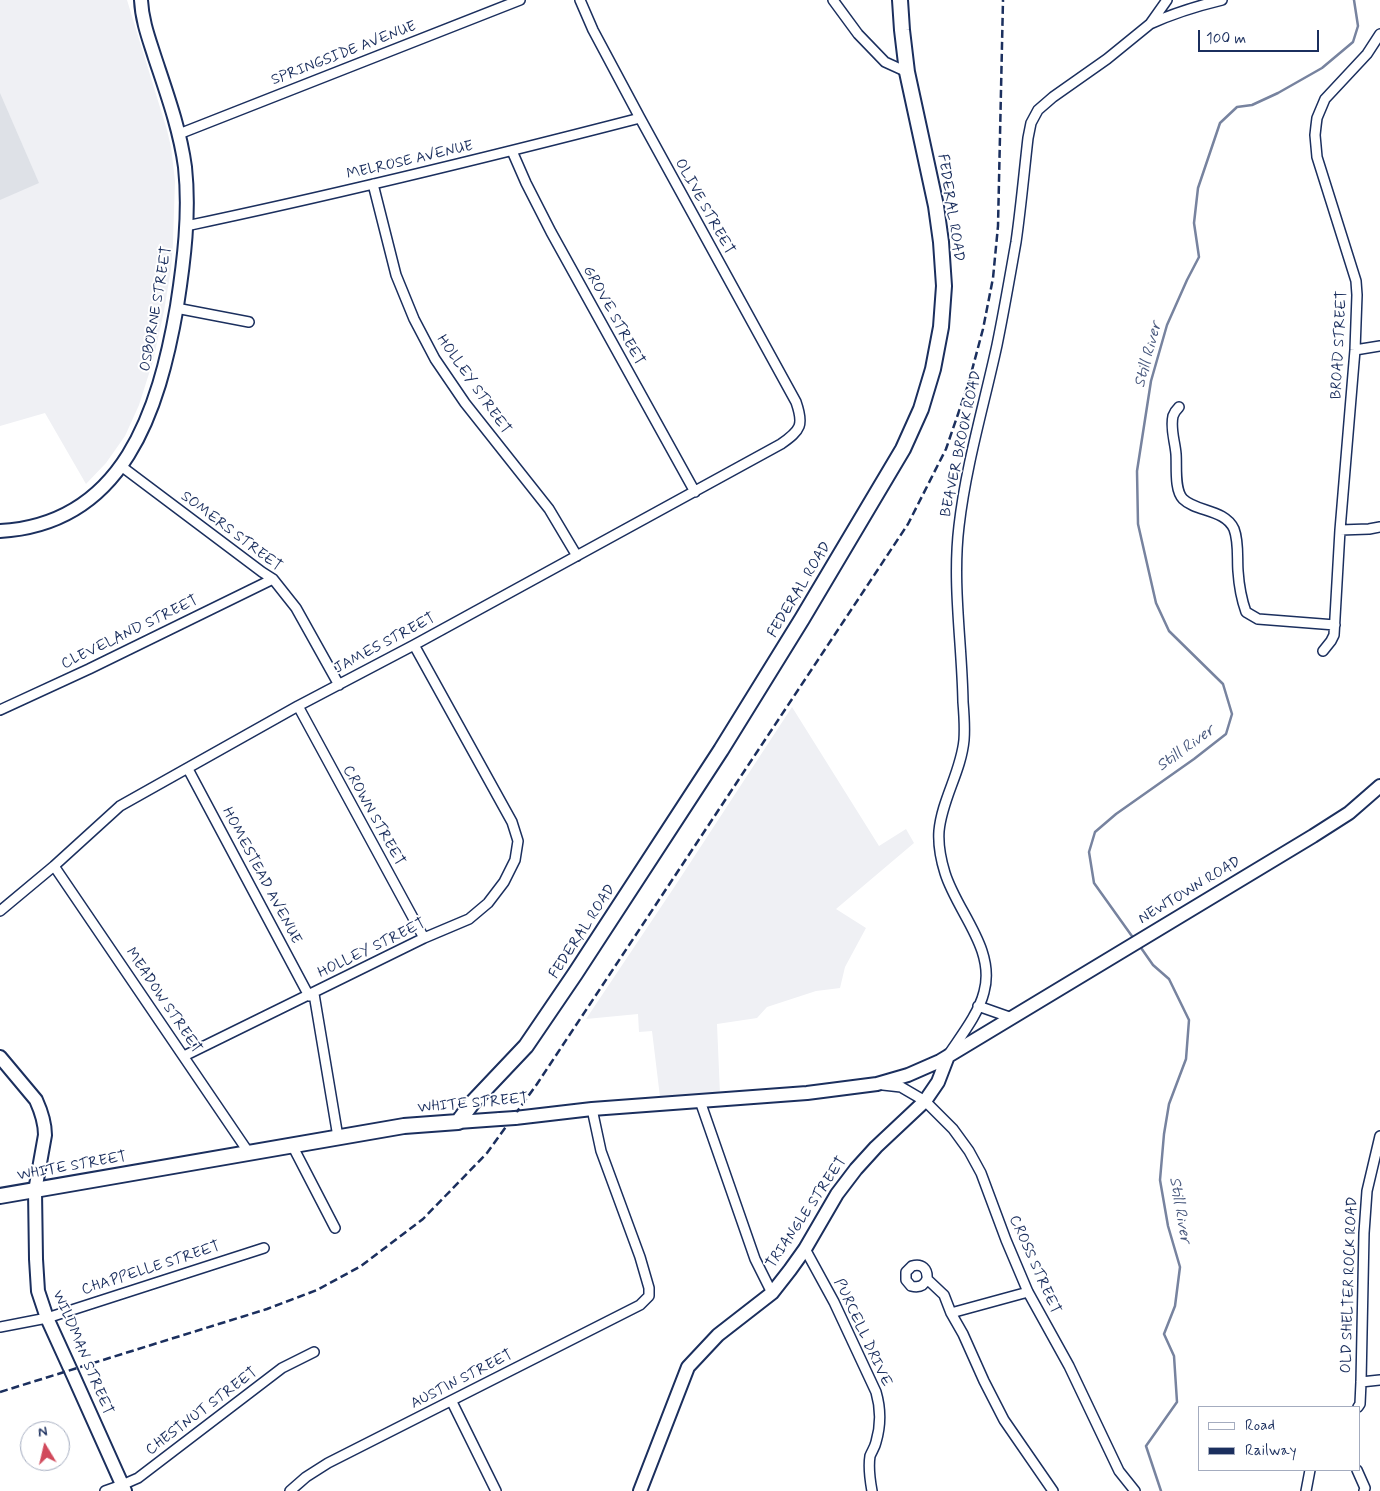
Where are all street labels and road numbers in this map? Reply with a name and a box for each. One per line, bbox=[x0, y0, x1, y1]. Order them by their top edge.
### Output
street label: SPRINGSIDE AVENUE bbox=[269, 18, 419, 90]
street label: MELROSE AVENUE bbox=[345, 138, 475, 184]
street label: FEDERAL ROAD bbox=[933, 153, 967, 263]
street label: OLIVE STREET bbox=[670, 156, 738, 258]
street label: OSBORNE STREET bbox=[137, 245, 177, 373]
street label: GROVE STREET bbox=[578, 263, 648, 369]
street label: BROAD STREET bbox=[1328, 290, 1352, 400]
street label: HOLLEY STREET bbox=[432, 332, 514, 438]
street label: BEAVER BROOK ROAD bbox=[938, 369, 986, 519]
street label: SOMERS STREET bbox=[177, 488, 285, 576]
street label: FEDERAL ROAD bbox=[764, 539, 836, 641]
street label: CLEVELAND STREET bbox=[59, 592, 201, 674]
street label: JAMES STREET bbox=[331, 610, 439, 678]
street label: CROWN STREET bbox=[338, 763, 408, 869]
street label: HOMESTEAD AVENUE bbox=[217, 805, 305, 947]
street label: NEWTOWN ROAD bbox=[1136, 853, 1244, 929]
street label: FEDERAL ROAD bbox=[546, 882, 620, 982]
street label: HOLLEY STREET bbox=[315, 915, 429, 983]
street label: MEADOW STREET bbox=[121, 945, 205, 1057]
street label: WHITE STREET bbox=[417, 1090, 529, 1118]
street label: WHITE STREET bbox=[16, 1149, 128, 1185]
street label: TRIANGLE STREET bbox=[763, 1154, 851, 1272]
street label: OLD SHELTER ROCK ROAD bbox=[1338, 1196, 1362, 1374]
street label: CROSS STREET bbox=[1004, 1213, 1064, 1317]
street label: CHAPPELLE STREET bbox=[79, 1238, 223, 1300]
street label: PURCELL DRIVE bbox=[829, 1276, 895, 1390]
street label: WILDMAN STREET bbox=[48, 1288, 116, 1418]
street label: AUSTIN STREET bbox=[408, 1347, 516, 1413]
street label: CHESTNUT STREET bbox=[143, 1364, 261, 1460]

